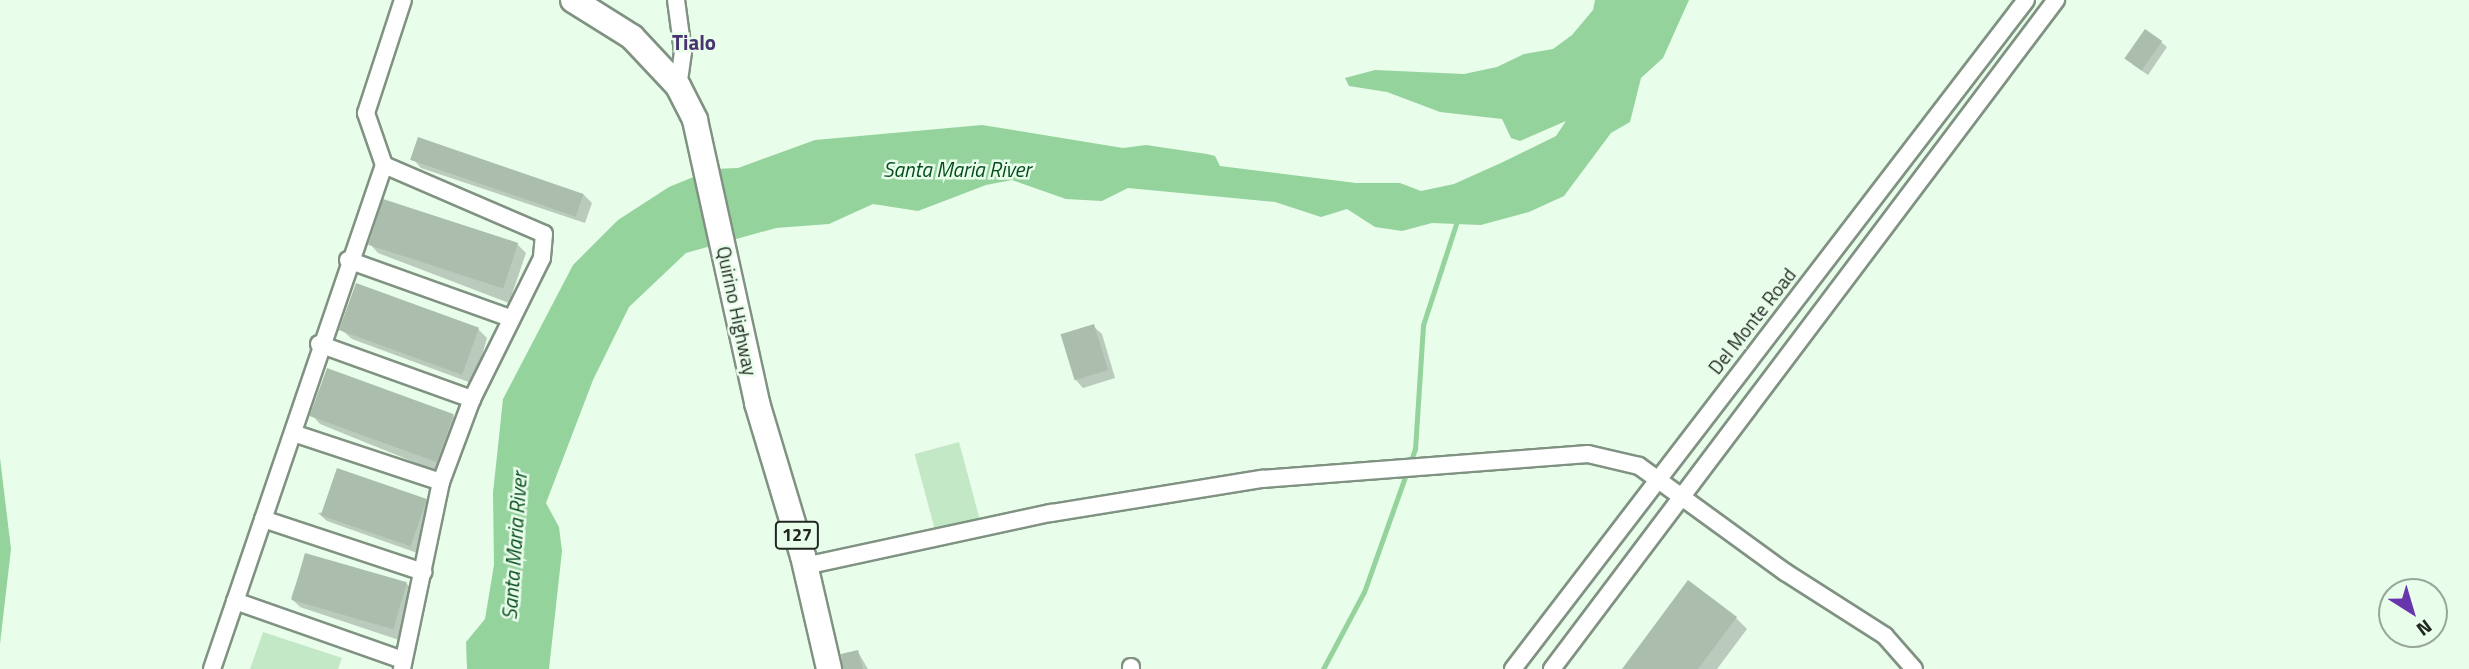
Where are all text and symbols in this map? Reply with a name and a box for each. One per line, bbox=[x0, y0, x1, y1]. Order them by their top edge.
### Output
district label: Tialo bbox=[672, 29, 716, 55]
water label: Santa Maria River bbox=[883, 156, 1031, 182]
street label: Quirino Highway bbox=[712, 244, 762, 378]
street label: Del Monte Road bbox=[1704, 264, 1800, 378]
water label: Santa Maria River bbox=[496, 471, 532, 621]
road number: 127 bbox=[774, 520, 820, 550]
north arrow bbox=[2378, 578, 2448, 648]
text: N bbox=[2411, 613, 2439, 644]

